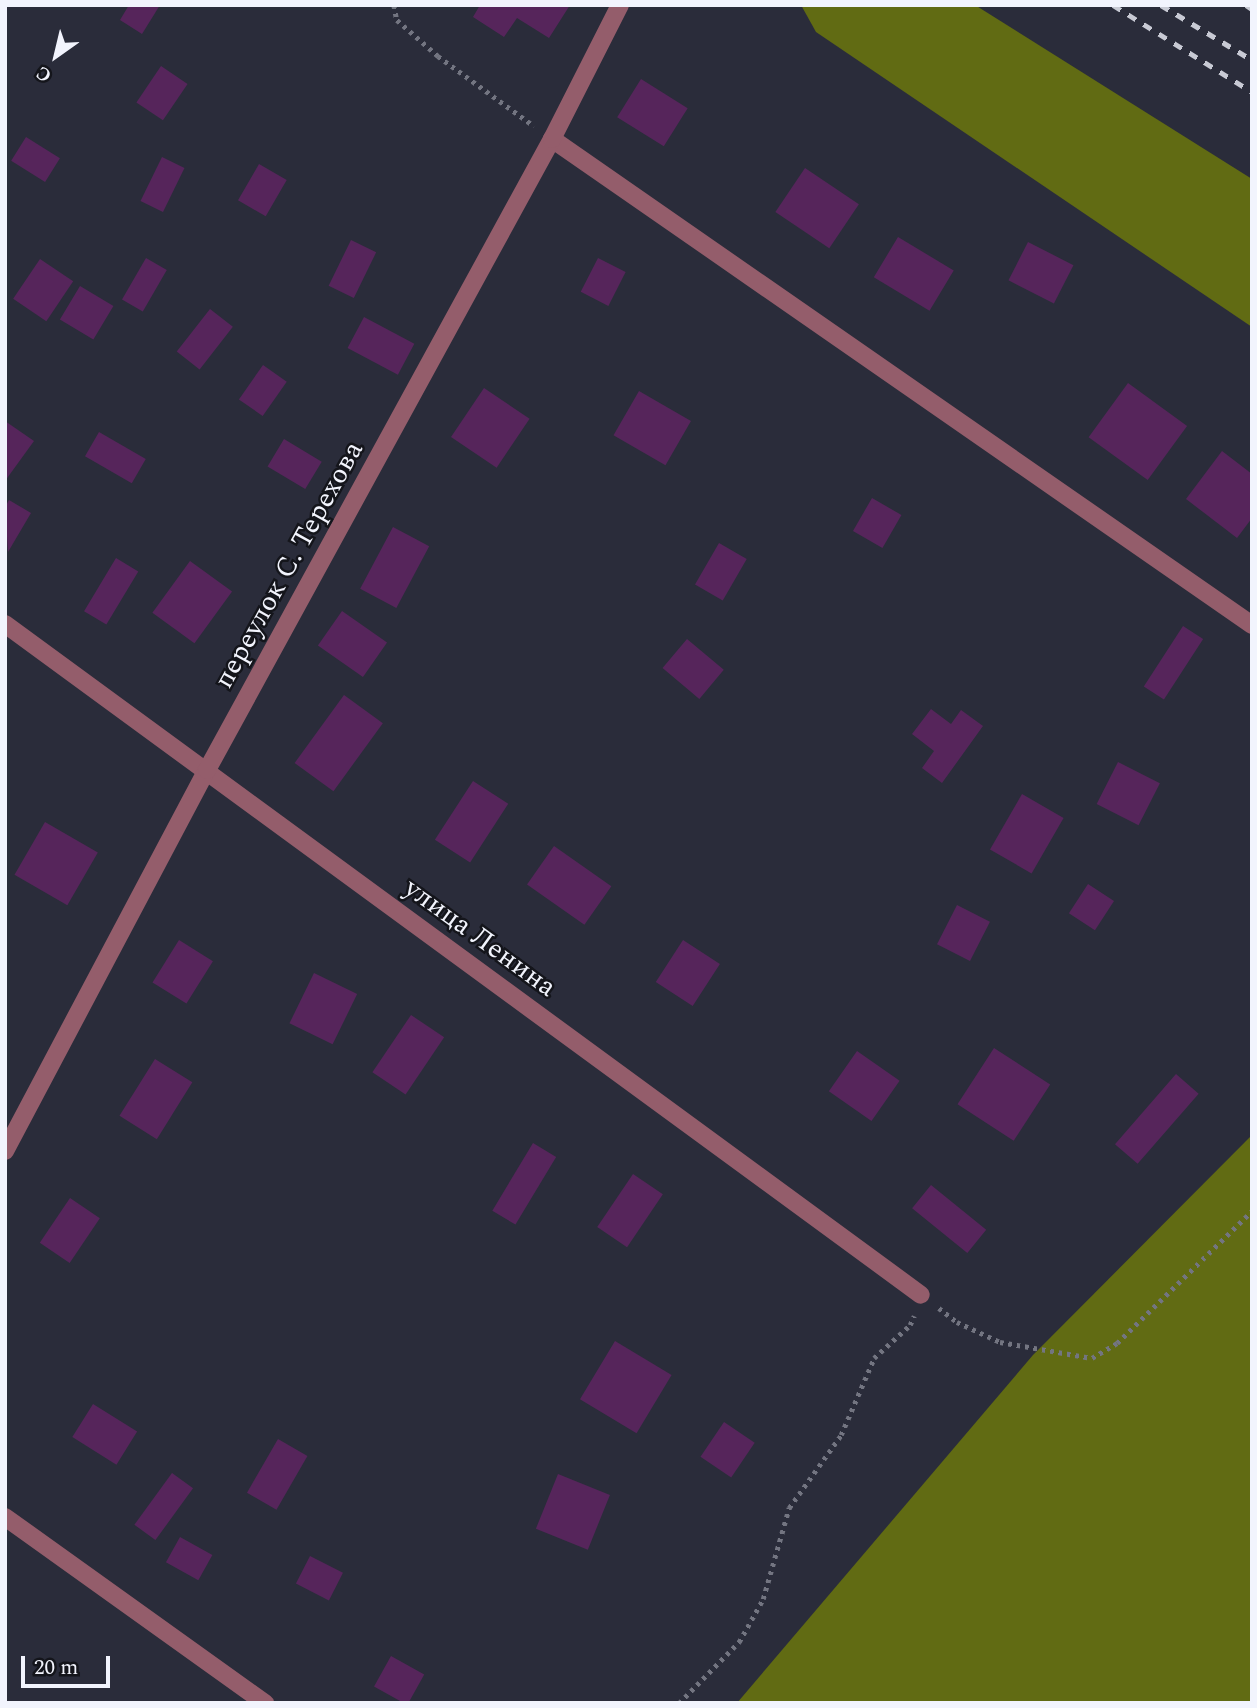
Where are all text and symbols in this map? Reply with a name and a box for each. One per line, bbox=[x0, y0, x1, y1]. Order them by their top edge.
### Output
north arrow bbox=[21, 21, 91, 91]
text: С bbox=[30, 58, 58, 90]
street label: переулок С. Терехова bbox=[207, 436, 371, 694]
street label: улица Ленина bbox=[397, 872, 563, 1004]
scale bar bbox=[24, 1642, 114, 1686]
text: 20 m bbox=[34, 1652, 78, 1684]

